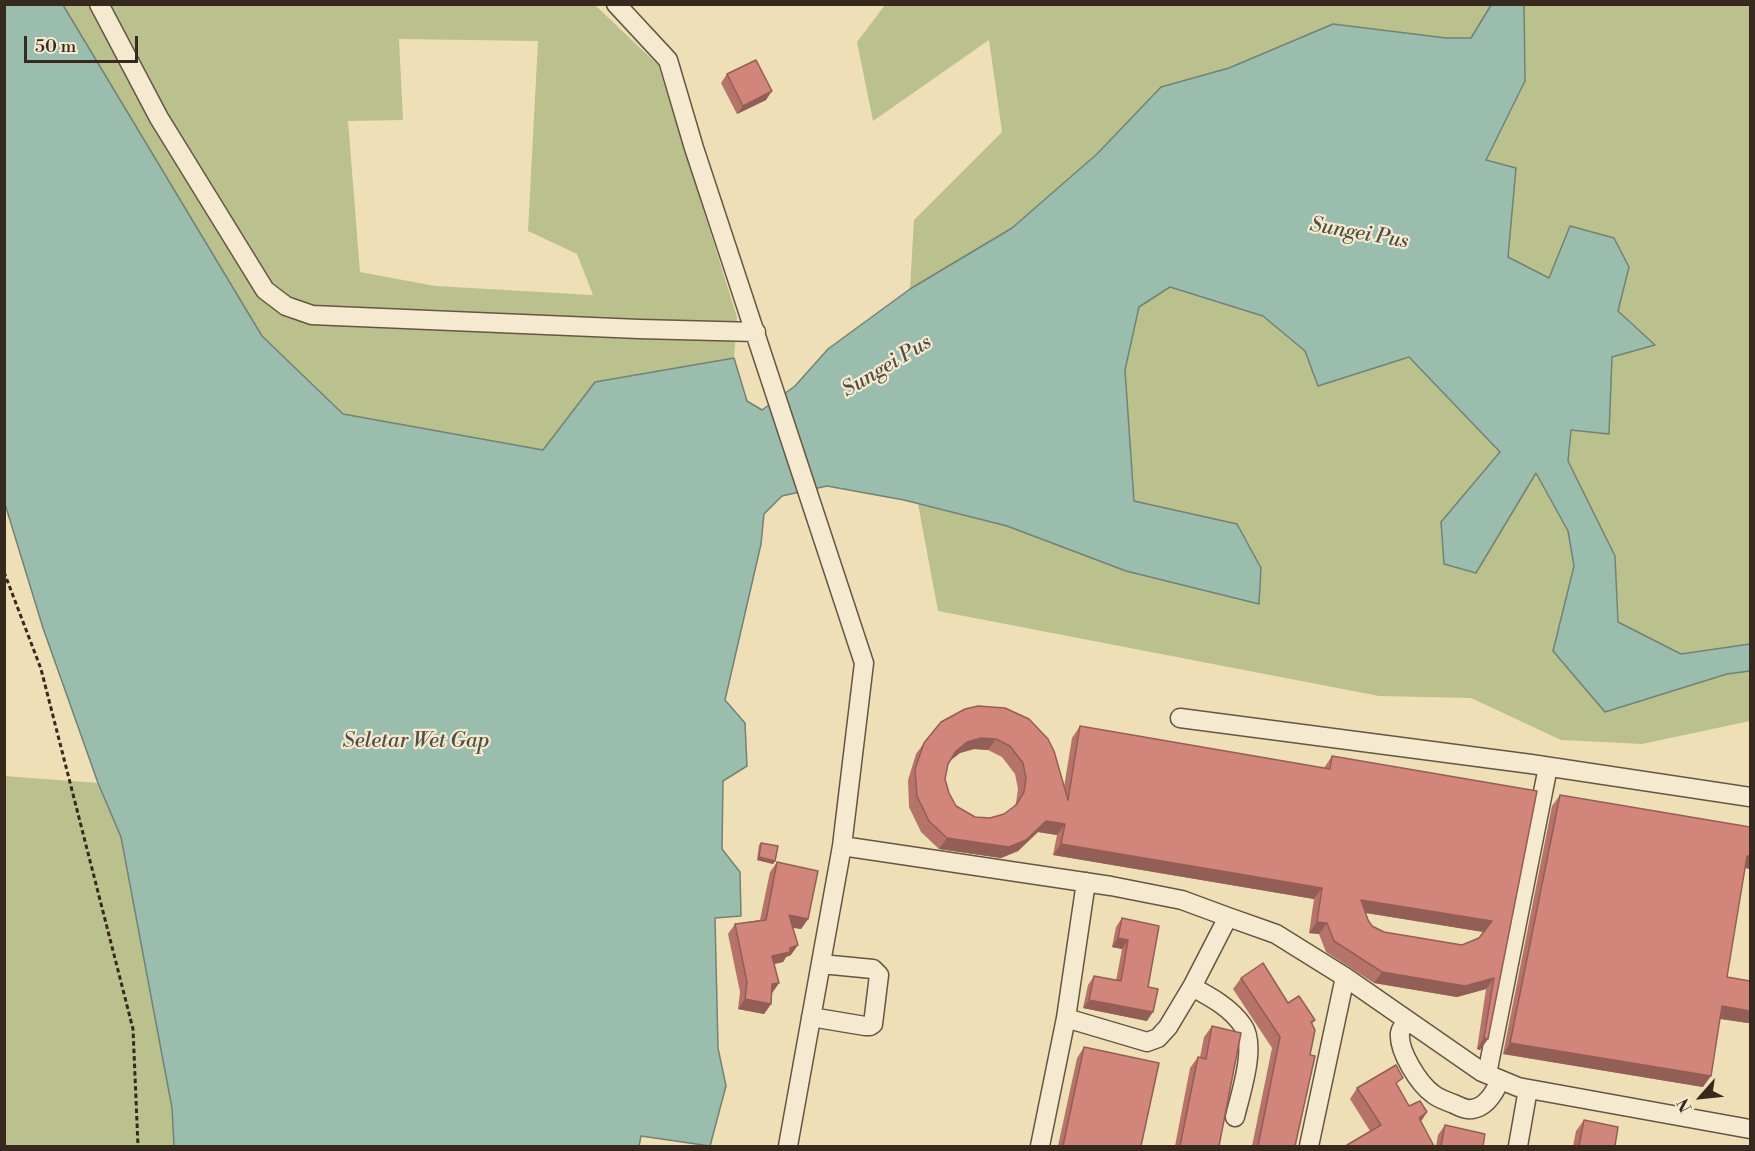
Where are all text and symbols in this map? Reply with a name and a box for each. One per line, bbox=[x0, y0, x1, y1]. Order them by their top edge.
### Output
scale bar bbox=[27, 24, 141, 62]
text: 50 m bbox=[35, 35, 76, 58]
water label: Sungei Pus bbox=[1308, 213, 1410, 255]
water label: Sungei Pus bbox=[838, 330, 936, 404]
water label: Seletar Wet Gap bbox=[343, 729, 489, 755]
north arrow bbox=[1671, 1067, 1731, 1127]
text: N bbox=[1673, 1095, 1697, 1115]

